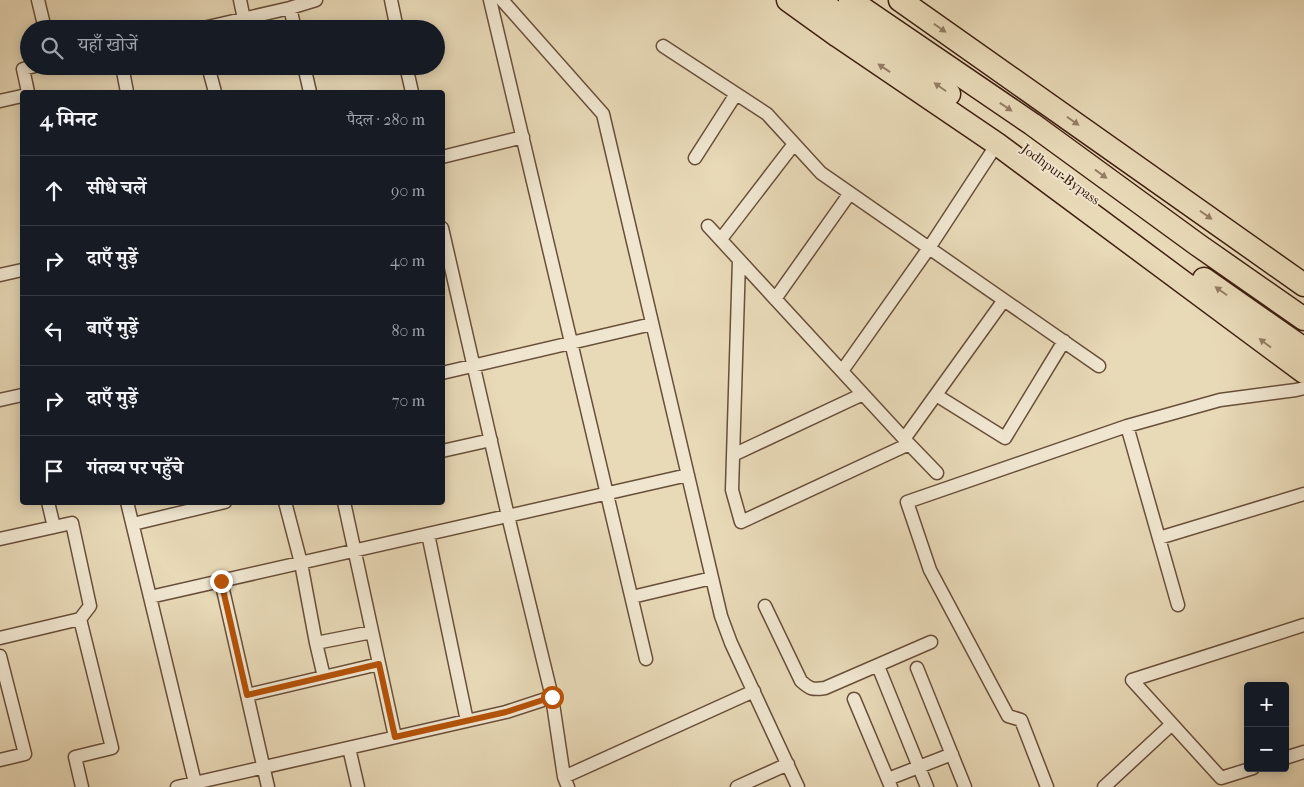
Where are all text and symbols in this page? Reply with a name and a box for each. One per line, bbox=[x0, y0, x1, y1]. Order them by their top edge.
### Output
search box bbox=[20, 20, 445, 75]
one-way arrow bbox=[933, 23, 947, 33]
icon: search bbox=[38, 34, 66, 62]
text: यहाँ खोजें bbox=[78, 34, 138, 56]
one-way arrow bbox=[878, 63, 891, 73]
one-way arrow bbox=[933, 82, 947, 92]
one-way arrow bbox=[999, 102, 1013, 111]
text: 4 मिनट bbox=[40, 107, 97, 131]
text: पैदल · 280 m bbox=[347, 110, 425, 129]
one-way arrow bbox=[1066, 116, 1079, 127]
street label: Jodhpur Bypass bbox=[1017, 140, 1103, 209]
one-way arrow bbox=[1094, 169, 1108, 179]
icon: ahead bbox=[40, 177, 68, 205]
text: सीधे चलें bbox=[87, 177, 146, 199]
text: 90 m bbox=[391, 181, 425, 200]
one-way arrow bbox=[1199, 210, 1213, 220]
icon: right bbox=[40, 247, 68, 275]
text: दाएँ मुड़ें bbox=[87, 247, 138, 269]
text: 40 m bbox=[390, 251, 425, 270]
one-way arrow bbox=[1214, 286, 1228, 296]
icon: left bbox=[40, 317, 68, 345]
text: बाएँ मुड़ें bbox=[87, 317, 138, 339]
text: 80 m bbox=[391, 321, 425, 340]
one-way arrow bbox=[1259, 337, 1272, 348]
icon: right bbox=[40, 387, 68, 415]
text: दाएँ मुड़ें bbox=[87, 387, 138, 409]
text: 70 m bbox=[392, 391, 425, 410]
icon: arrive bbox=[40, 457, 68, 485]
text: गंतव्य पर पहुँचे bbox=[87, 457, 183, 479]
route end bbox=[210, 570, 233, 593]
map controls bbox=[1244, 682, 1289, 772]
button: + bbox=[1244, 682, 1289, 727]
route start bbox=[541, 686, 564, 709]
button: − bbox=[1244, 727, 1289, 772]

